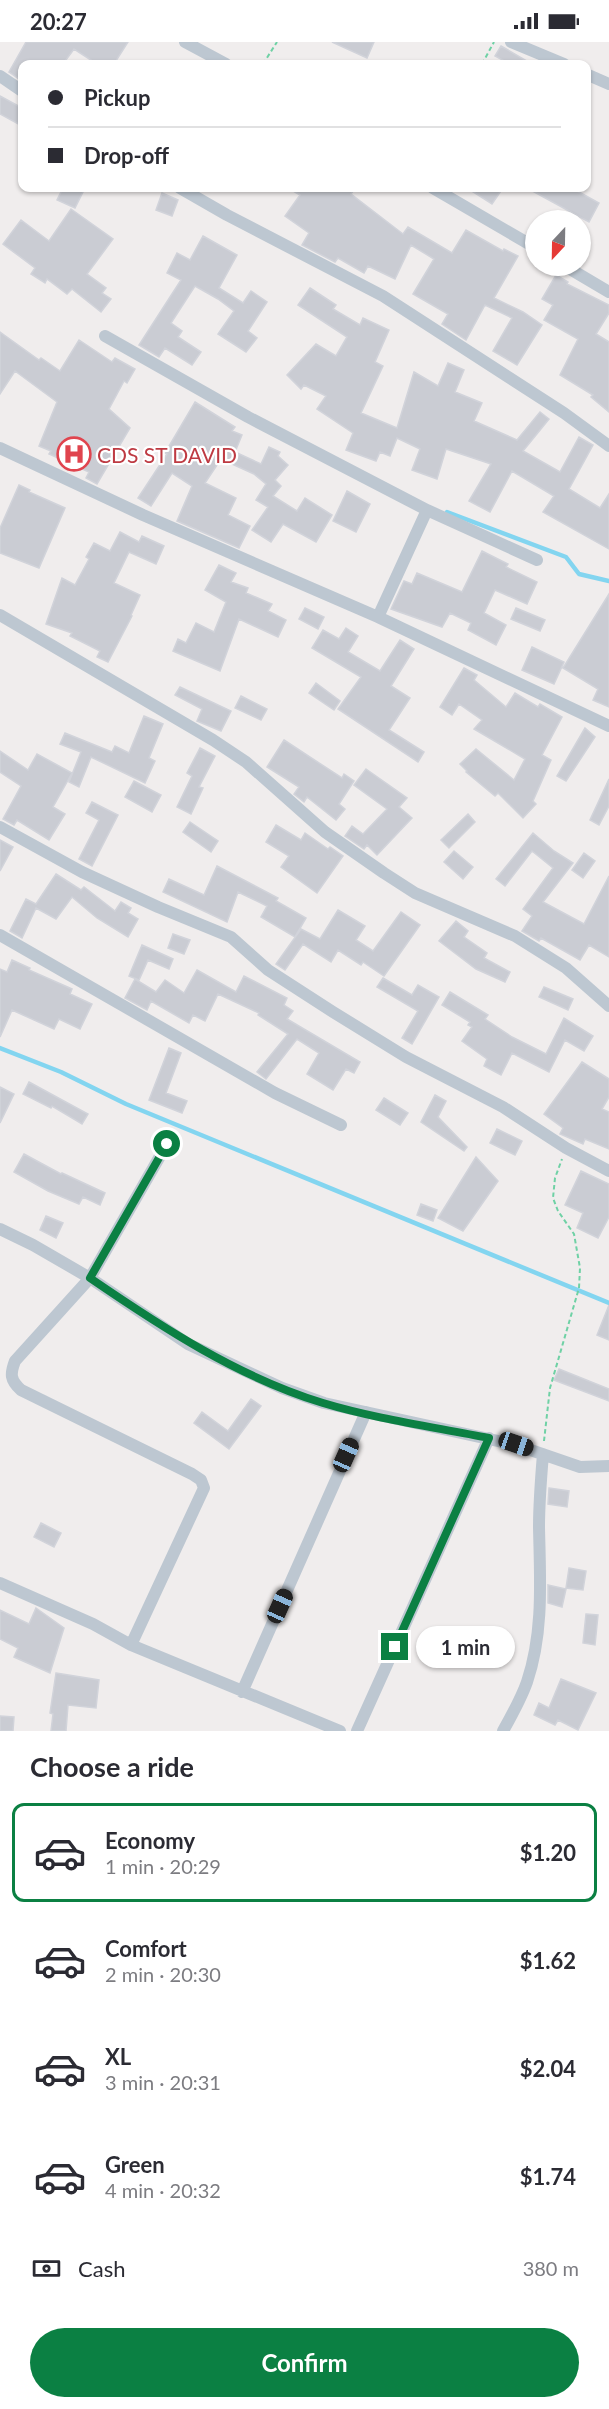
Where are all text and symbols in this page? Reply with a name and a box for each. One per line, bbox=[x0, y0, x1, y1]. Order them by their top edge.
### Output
text: 20:27 bbox=[30, 8, 87, 35]
text: Pickup bbox=[84, 84, 150, 111]
text: Drop-off bbox=[84, 142, 169, 169]
north arrow bbox=[525, 210, 591, 276]
map controls bbox=[525, 210, 591, 276]
hospital icon: CDS ST DAVID bbox=[56, 436, 92, 472]
place label: CDS ST DAVID bbox=[97, 442, 237, 467]
route start bbox=[153, 1130, 180, 1157]
car bbox=[496, 1430, 536, 1458]
car bbox=[330, 1435, 362, 1475]
car bbox=[264, 1586, 296, 1626]
callout: 1 min bbox=[416, 1626, 515, 1668]
route end bbox=[381, 1633, 408, 1660]
text: 1 min bbox=[441, 1635, 490, 1659]
text: Choose a ride bbox=[30, 1750, 194, 1783]
icon: car bbox=[33, 1826, 87, 1880]
text: Economy bbox=[105, 1827, 195, 1854]
text: $1.20 bbox=[520, 1839, 576, 1866]
text: 1 min · 20:29 bbox=[105, 1854, 221, 1878]
icon: car bbox=[33, 1934, 87, 1988]
text: Comfort bbox=[105, 1935, 187, 1962]
text: $1.62 bbox=[520, 1947, 576, 1974]
text: 2 min · 20:30 bbox=[105, 1962, 221, 1986]
icon: car bbox=[33, 2042, 87, 2096]
text: XL bbox=[105, 2043, 131, 2070]
text: $2.04 bbox=[520, 2055, 576, 2082]
text: 3 min · 20:31 bbox=[105, 2070, 221, 2094]
icon: car bbox=[33, 2150, 87, 2204]
text: Green bbox=[105, 2151, 165, 2178]
text: $1.74 bbox=[520, 2163, 576, 2190]
text: 4 min · 20:32 bbox=[105, 2178, 221, 2202]
icon: cash bbox=[30, 2252, 63, 2285]
text: Cash bbox=[78, 2255, 125, 2282]
text: 380 m bbox=[523, 2256, 579, 2280]
button: Confirm bbox=[30, 2328, 579, 2397]

